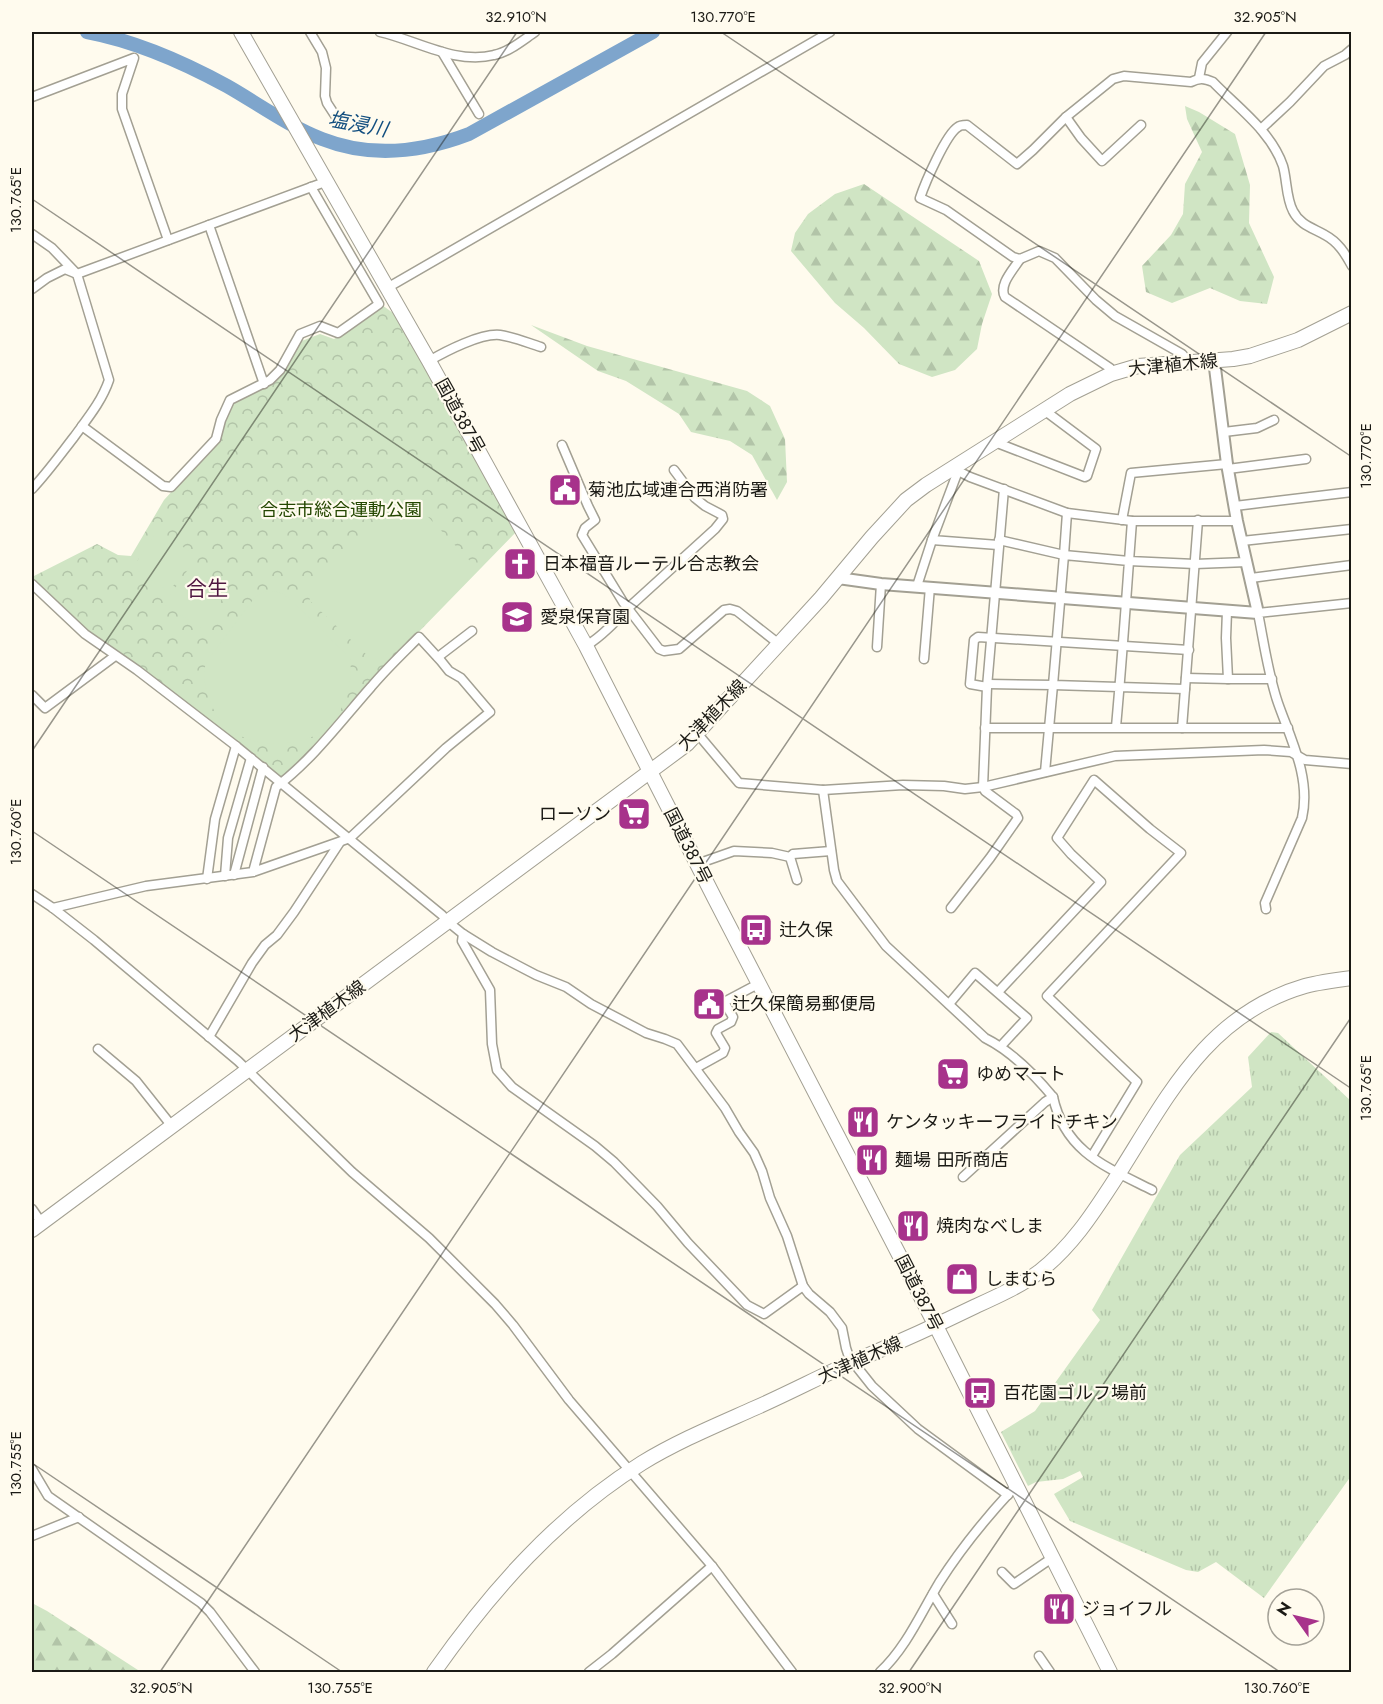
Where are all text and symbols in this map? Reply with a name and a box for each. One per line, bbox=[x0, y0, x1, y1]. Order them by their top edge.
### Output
text: 32.910°N bbox=[485, 6, 547, 28]
text: 130.770°E bbox=[690, 6, 756, 28]
text: 32.905°N bbox=[1233, 6, 1297, 28]
water label: 塩浸川 bbox=[326, 105, 392, 145]
text: 130.765°E bbox=[5, 167, 27, 233]
street label: 大津植木線 bbox=[1127, 347, 1219, 383]
street label: 国道387号 bbox=[429, 373, 491, 459]
text: 130.770°E bbox=[1355, 423, 1377, 489]
public building icon: 菊池広域連合西消防署 bbox=[547, 472, 583, 508]
place label: 菊池広域連合西消防署 bbox=[588, 477, 768, 503]
park label: 合志市総合運動公園 bbox=[260, 497, 422, 523]
church icon: 日本福音ルーテル合志教会 bbox=[502, 546, 538, 582]
place label: 日本福音ルーテル合志教会 bbox=[543, 551, 759, 577]
district label: 合生 bbox=[186, 574, 228, 604]
school or university icon: 愛泉保育園 bbox=[499, 599, 535, 635]
place label: 愛泉保育園 bbox=[540, 604, 630, 630]
street label: 大津植木線 bbox=[671, 674, 753, 756]
supermarket icon: ローソン bbox=[616, 796, 652, 832]
text: 130.760°E bbox=[5, 799, 27, 865]
place label: ローソン bbox=[539, 801, 611, 827]
street label: 国道387号 bbox=[658, 803, 718, 889]
bus stop icon: 辻久保 bbox=[738, 912, 774, 948]
place label: 辻久保 bbox=[779, 917, 833, 943]
street label: 大津植木線 bbox=[283, 974, 371, 1048]
public building icon: 辻久保簡易郵便局 bbox=[691, 986, 727, 1022]
place label: 辻久保簡易郵便局 bbox=[732, 991, 876, 1017]
text: 130.765°E bbox=[1355, 1055, 1377, 1121]
supermarket icon: ゆめマート bbox=[935, 1056, 971, 1092]
place label: ゆめマート bbox=[976, 1061, 1066, 1087]
restaurant icon: ケンタッキーフライドチキン bbox=[845, 1104, 881, 1140]
place label: ケンタッキーフライドチキン bbox=[886, 1109, 1118, 1135]
restaurant icon: 麺場 田所商店 bbox=[854, 1142, 890, 1178]
place label: 麺場 田所商店 bbox=[895, 1147, 1008, 1173]
restaurant icon: 焼肉なべしま bbox=[895, 1208, 931, 1244]
place label: 焼肉なべしま bbox=[936, 1213, 1044, 1239]
street label: 国道387号 bbox=[889, 1250, 949, 1336]
shop icon: しまむら bbox=[944, 1261, 980, 1297]
place label: しまむら bbox=[985, 1266, 1057, 1292]
street label: 大津植木線 bbox=[814, 1330, 906, 1390]
bus stop icon: 百花園ゴルフ場前 bbox=[962, 1375, 998, 1411]
place label: 百花園ゴルフ場前 bbox=[1003, 1380, 1147, 1406]
text: 130.755°E bbox=[5, 1431, 27, 1497]
north arrow bbox=[1266, 1587, 1326, 1647]
restaurant icon: ジョイフル bbox=[1041, 1591, 1077, 1627]
place label: ジョイフル bbox=[1082, 1596, 1172, 1622]
text: N bbox=[1271, 1597, 1297, 1621]
text: 32.905°N bbox=[129, 1677, 193, 1699]
text: 130.755°E bbox=[307, 1677, 373, 1699]
text: 32.900°N bbox=[878, 1677, 942, 1699]
text: 130.760°E bbox=[1244, 1677, 1310, 1699]

